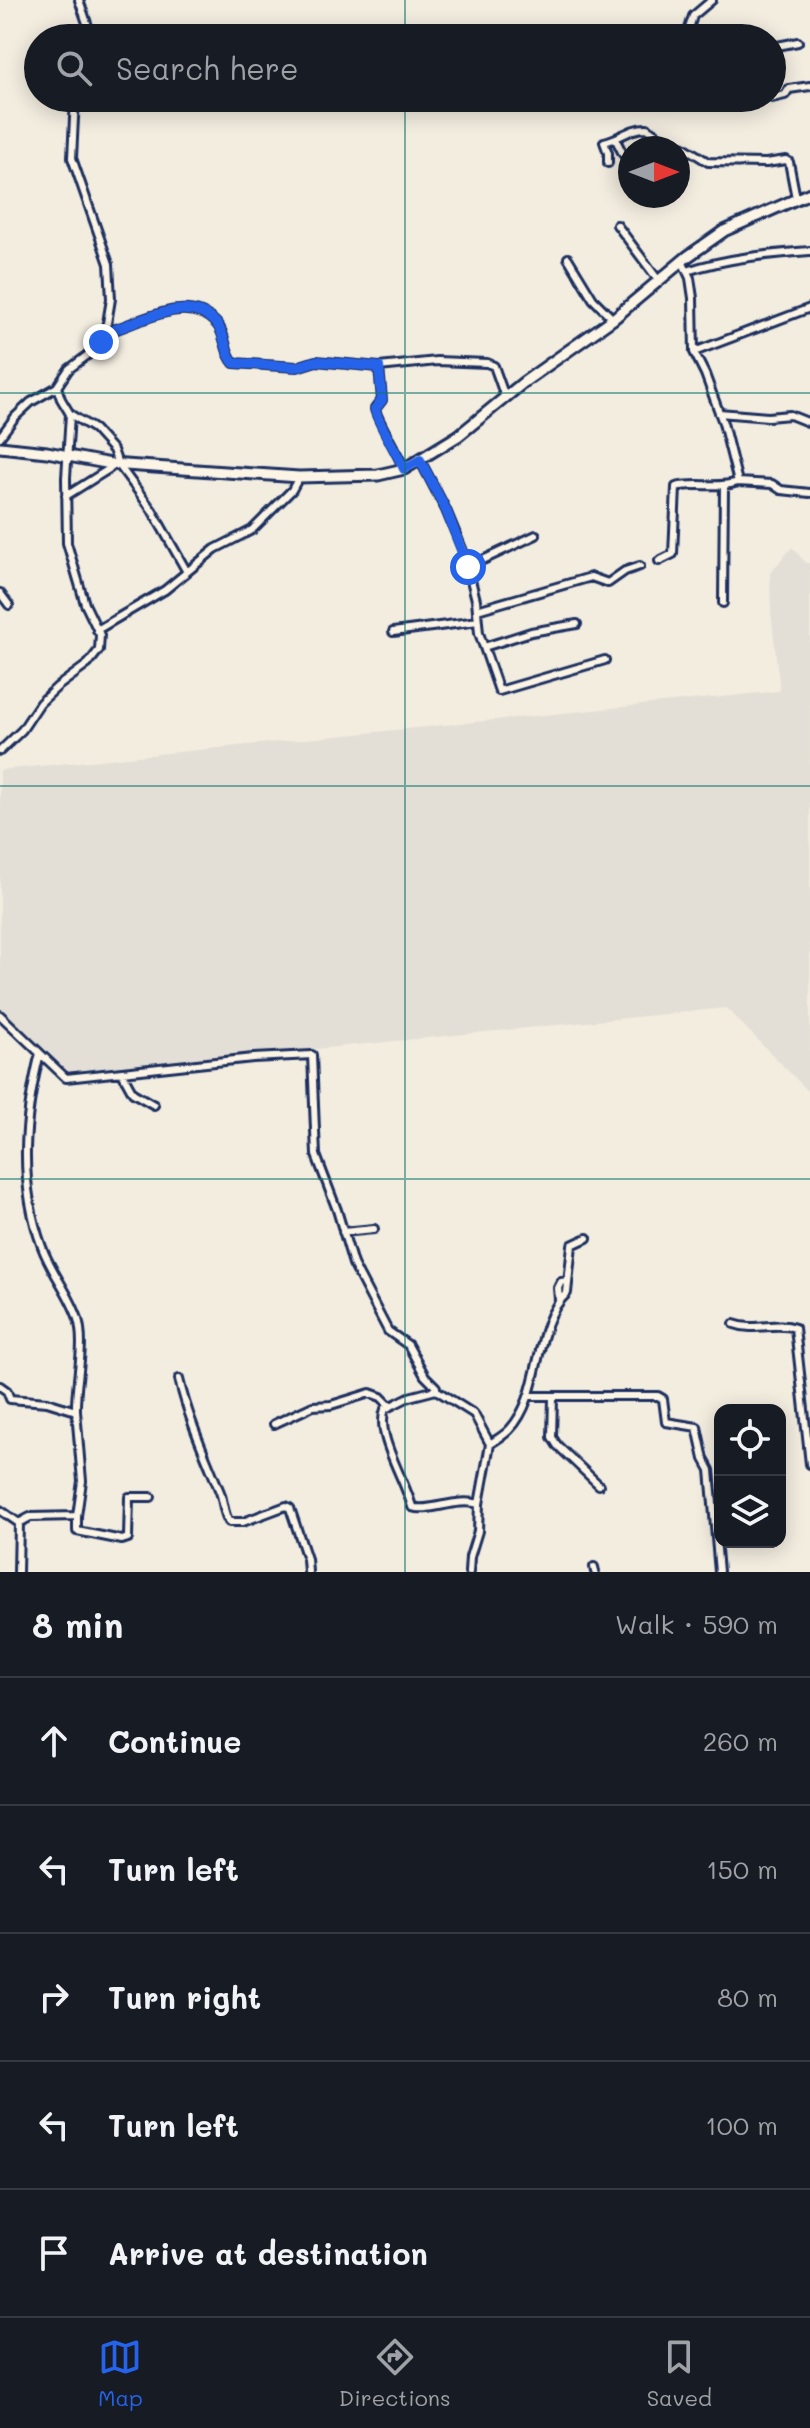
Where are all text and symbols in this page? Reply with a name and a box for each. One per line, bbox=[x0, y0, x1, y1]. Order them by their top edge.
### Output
search box bbox=[24, 24, 786, 112]
icon: search bbox=[52, 46, 96, 90]
text: Search here bbox=[116, 48, 299, 88]
north arrow bbox=[618, 136, 690, 208]
route end bbox=[83, 324, 119, 360]
route start bbox=[450, 549, 486, 585]
map controls bbox=[714, 1404, 786, 1548]
button: locate bbox=[714, 1404, 786, 1476]
button: layers bbox=[714, 1476, 786, 1548]
text: 8 min bbox=[32, 1602, 123, 1647]
text: Walk · 590 m bbox=[615, 1607, 778, 1641]
icon: ahead bbox=[32, 1719, 76, 1763]
text: Continue bbox=[108, 1721, 241, 1761]
text: 260 m bbox=[703, 1724, 778, 1758]
icon: left bbox=[32, 1847, 76, 1891]
text: Turn left bbox=[108, 1849, 239, 1889]
text: 150 m bbox=[706, 1852, 778, 1886]
icon: right bbox=[32, 1975, 76, 2019]
text: Turn right bbox=[108, 1977, 261, 2017]
text: 80 m bbox=[717, 1980, 778, 2014]
icon: left bbox=[32, 2103, 76, 2147]
text: Turn left bbox=[108, 2105, 239, 2145]
text: 100 m bbox=[705, 2108, 778, 2142]
icon: arrive bbox=[32, 2231, 76, 2275]
text: Arrive at destination bbox=[108, 2233, 428, 2273]
tab: Map bbox=[98, 2335, 143, 2412]
tab: Directions bbox=[339, 2335, 451, 2412]
tab: Saved bbox=[647, 2335, 712, 2412]

